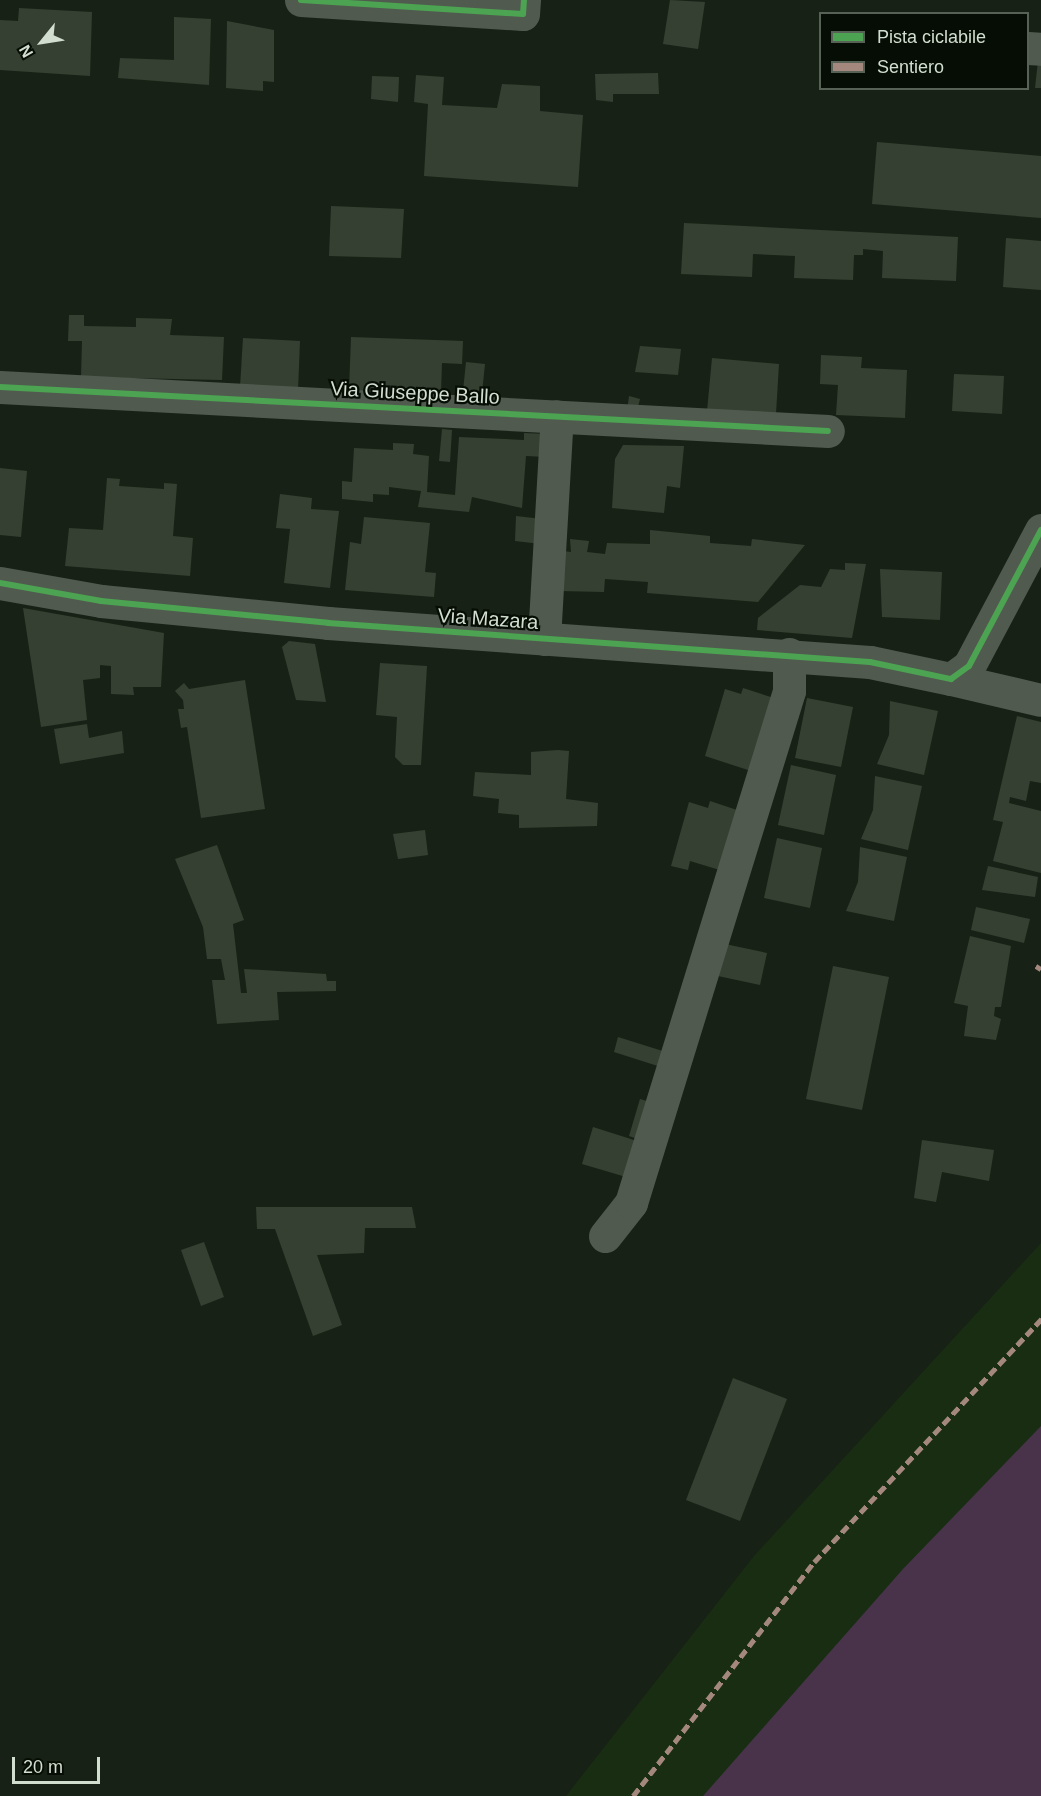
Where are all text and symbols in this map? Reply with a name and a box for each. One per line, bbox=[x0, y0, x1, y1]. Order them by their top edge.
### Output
north arrow bbox=[12, 12, 72, 72]
legend bbox=[819, 12, 1029, 90]
text: Pista ciclabile bbox=[877, 27, 986, 47]
text: N bbox=[16, 42, 36, 61]
text: Sentiero bbox=[877, 57, 944, 77]
street label: Via Giuseppe Ballo bbox=[330, 377, 500, 409]
street label: Via Mazara bbox=[437, 604, 539, 634]
scale bar bbox=[15, 1745, 104, 1783]
text: 20 m bbox=[23, 1757, 63, 1777]

